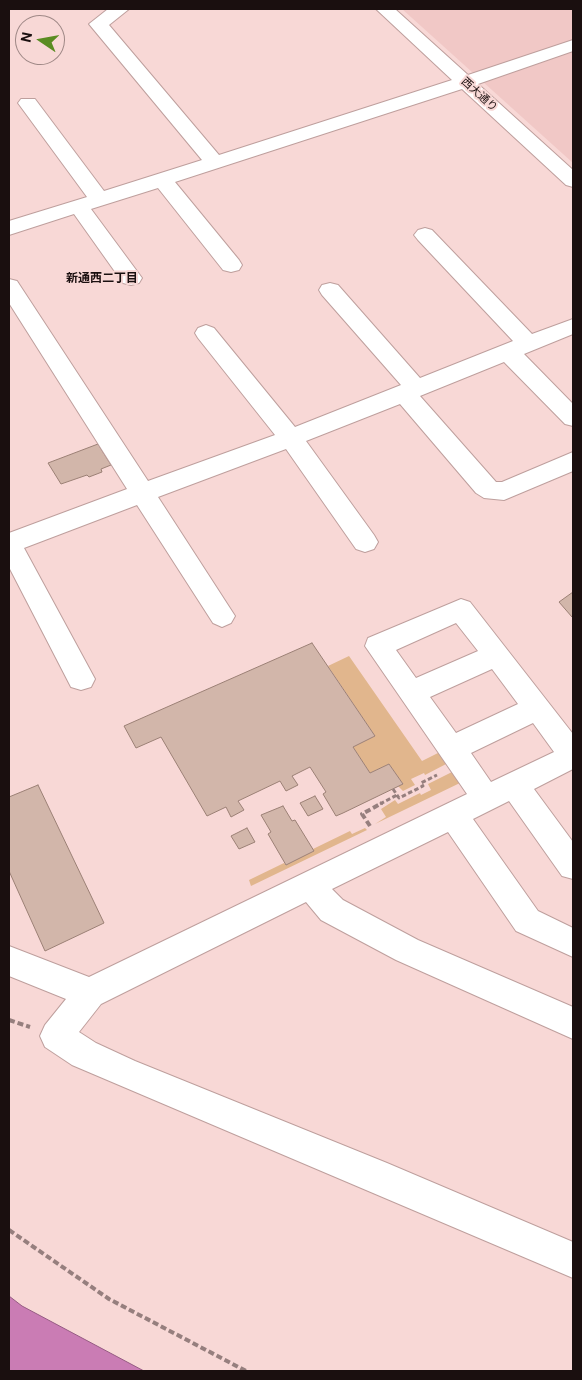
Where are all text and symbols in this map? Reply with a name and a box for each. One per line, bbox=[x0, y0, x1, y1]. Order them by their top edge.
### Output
north arrow bbox=[15, 15, 65, 65]
text: N bbox=[17, 31, 35, 44]
street label: 西大通り bbox=[458, 75, 500, 115]
district label: 新通西二丁目 bbox=[66, 272, 138, 286]

